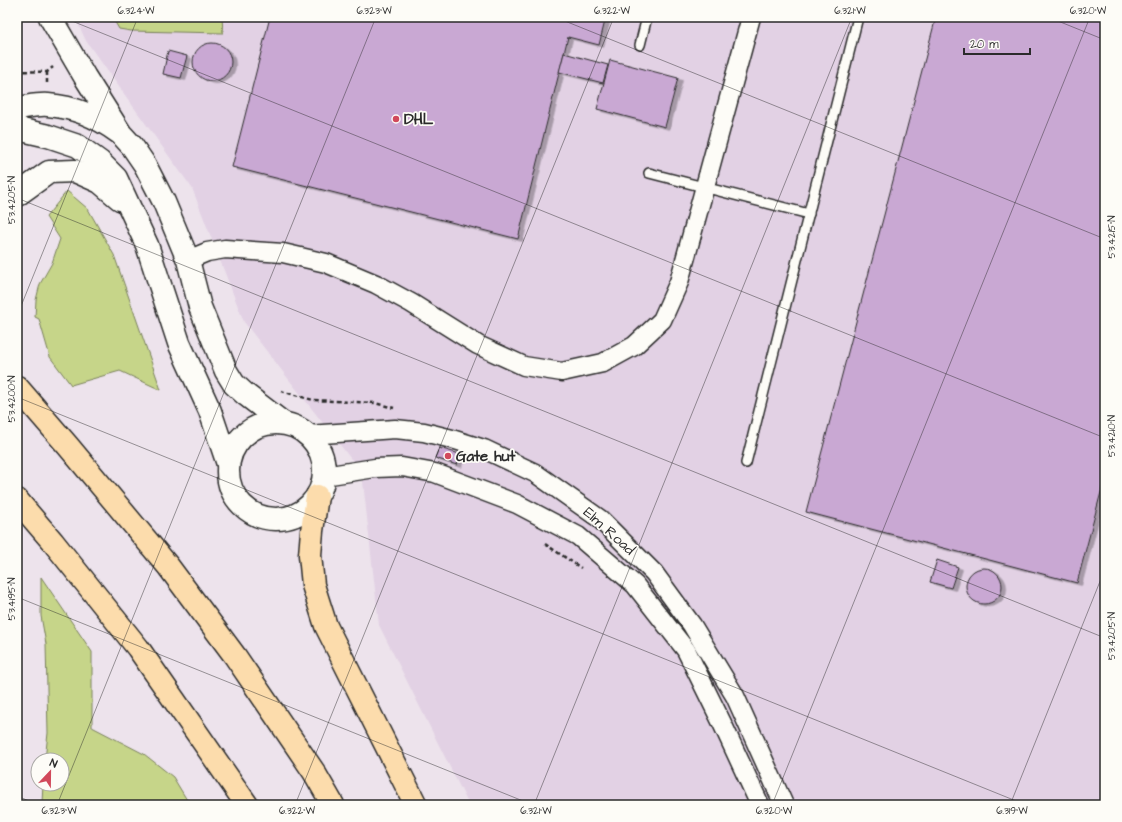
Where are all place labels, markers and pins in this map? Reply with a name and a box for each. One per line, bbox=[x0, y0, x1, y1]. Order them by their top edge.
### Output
place label: DHL bbox=[404, 109, 434, 130]
marker: DHL bbox=[391, 114, 401, 124]
place label: Gate hut bbox=[456, 446, 516, 467]
marker: Gate hut bbox=[443, 451, 453, 461]

